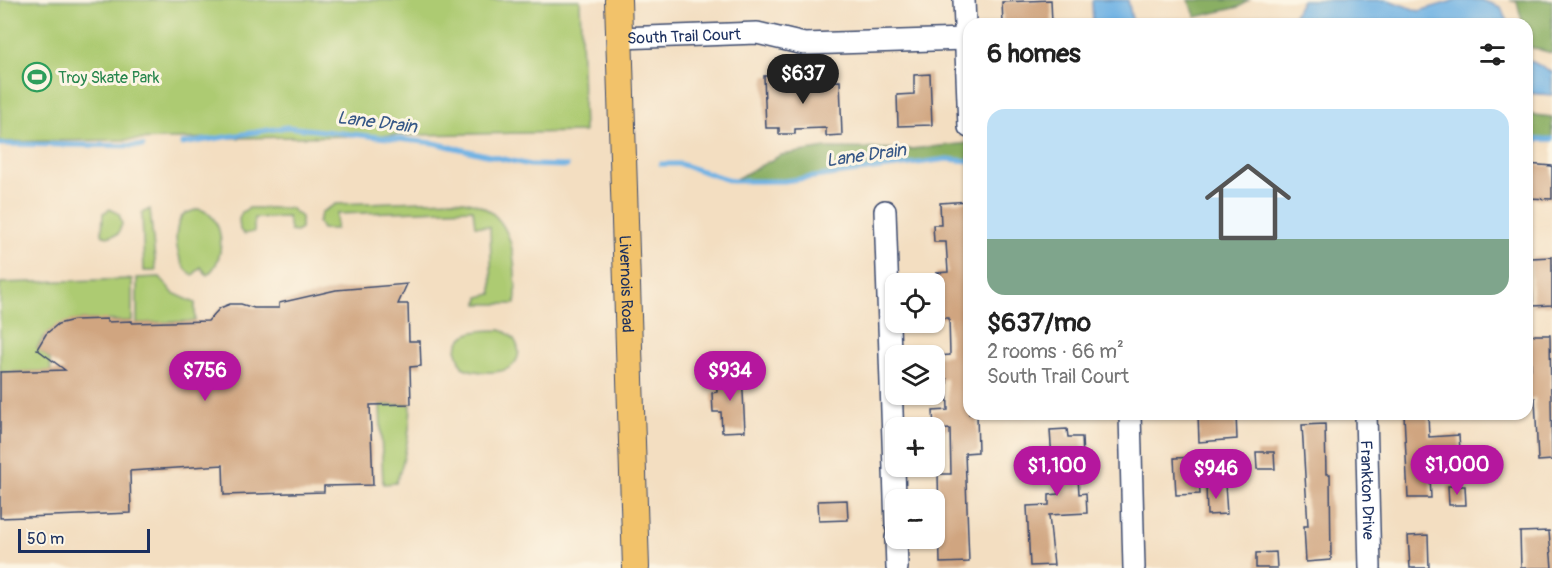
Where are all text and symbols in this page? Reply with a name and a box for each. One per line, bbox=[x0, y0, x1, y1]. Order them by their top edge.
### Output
street label: South Trail Court bbox=[627, 25, 742, 49]
text: 6 homes bbox=[987, 38, 1081, 70]
icon: filters bbox=[1476, 38, 1509, 71]
pin: $637 bbox=[767, 54, 839, 105]
sports icon: Troy Skate Park bbox=[21, 61, 53, 93]
text: $637 bbox=[781, 61, 825, 86]
place label: Troy Skate Park bbox=[58, 68, 160, 88]
water label: Lane Drain bbox=[336, 106, 419, 139]
water label: Lane Drain bbox=[825, 138, 908, 172]
icon: home bbox=[1194, 148, 1302, 256]
street label: Livernois Road bbox=[614, 235, 638, 333]
map controls bbox=[885, 273, 945, 549]
button: locate bbox=[885, 273, 945, 333]
text: $637/mo bbox=[987, 307, 1091, 339]
text: 2 rooms · 66 m² bbox=[987, 339, 1124, 364]
button: layers bbox=[885, 345, 945, 405]
pin: $756 bbox=[169, 351, 241, 402]
pin: $934 bbox=[694, 351, 766, 402]
text: $756 bbox=[183, 358, 227, 383]
text: $934 bbox=[708, 358, 752, 383]
text: South Trail Court bbox=[987, 364, 1129, 389]
button: + bbox=[885, 417, 945, 477]
street label: Frankton Drive bbox=[1356, 440, 1378, 540]
pin: $1,000 bbox=[1408, 445, 1506, 496]
pin: $1,100 bbox=[1008, 446, 1106, 497]
pin: $946 bbox=[1180, 449, 1252, 500]
text: $1,000 bbox=[1425, 452, 1489, 477]
text: $1,100 bbox=[1028, 453, 1086, 478]
text: $946 bbox=[1194, 456, 1238, 481]
button: − bbox=[885, 489, 945, 549]
scale bar bbox=[18, 526, 150, 554]
text: 50 m bbox=[27, 529, 64, 549]

